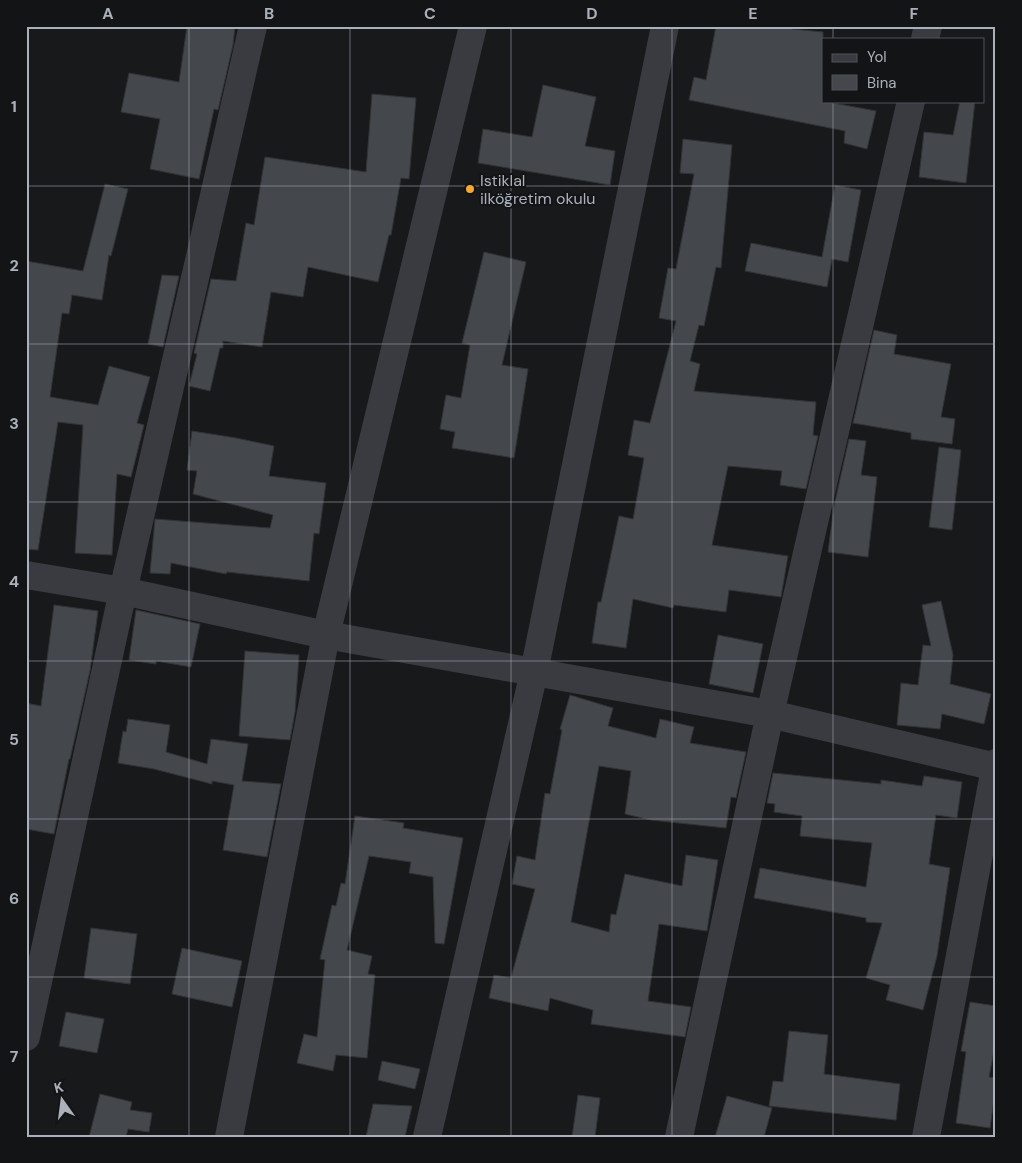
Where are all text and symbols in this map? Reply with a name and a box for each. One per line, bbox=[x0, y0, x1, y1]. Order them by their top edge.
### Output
text: A bbox=[102, 3, 114, 24]
text: B bbox=[264, 3, 274, 24]
text: C bbox=[424, 3, 436, 24]
text: D bbox=[586, 3, 598, 24]
text: E bbox=[748, 3, 758, 24]
text: F bbox=[910, 3, 919, 24]
legend bbox=[822, 38, 984, 102]
text: Yol bbox=[867, 47, 887, 67]
text: Bina bbox=[867, 73, 896, 93]
text: 1 bbox=[11, 96, 17, 117]
place label: Istiklal ilköğretim okulu bbox=[480, 170, 596, 209]
marker: Istiklal ilköğretim okulu bbox=[464, 183, 476, 195]
text: 2 bbox=[9, 255, 19, 276]
text: 3 bbox=[9, 413, 19, 434]
text: 4 bbox=[9, 571, 19, 592]
text: 5 bbox=[9, 729, 19, 750]
text: 6 bbox=[9, 888, 19, 909]
text: 7 bbox=[10, 1046, 19, 1067]
north arrow bbox=[38, 1076, 88, 1126]
text: K bbox=[52, 1078, 65, 1097]

